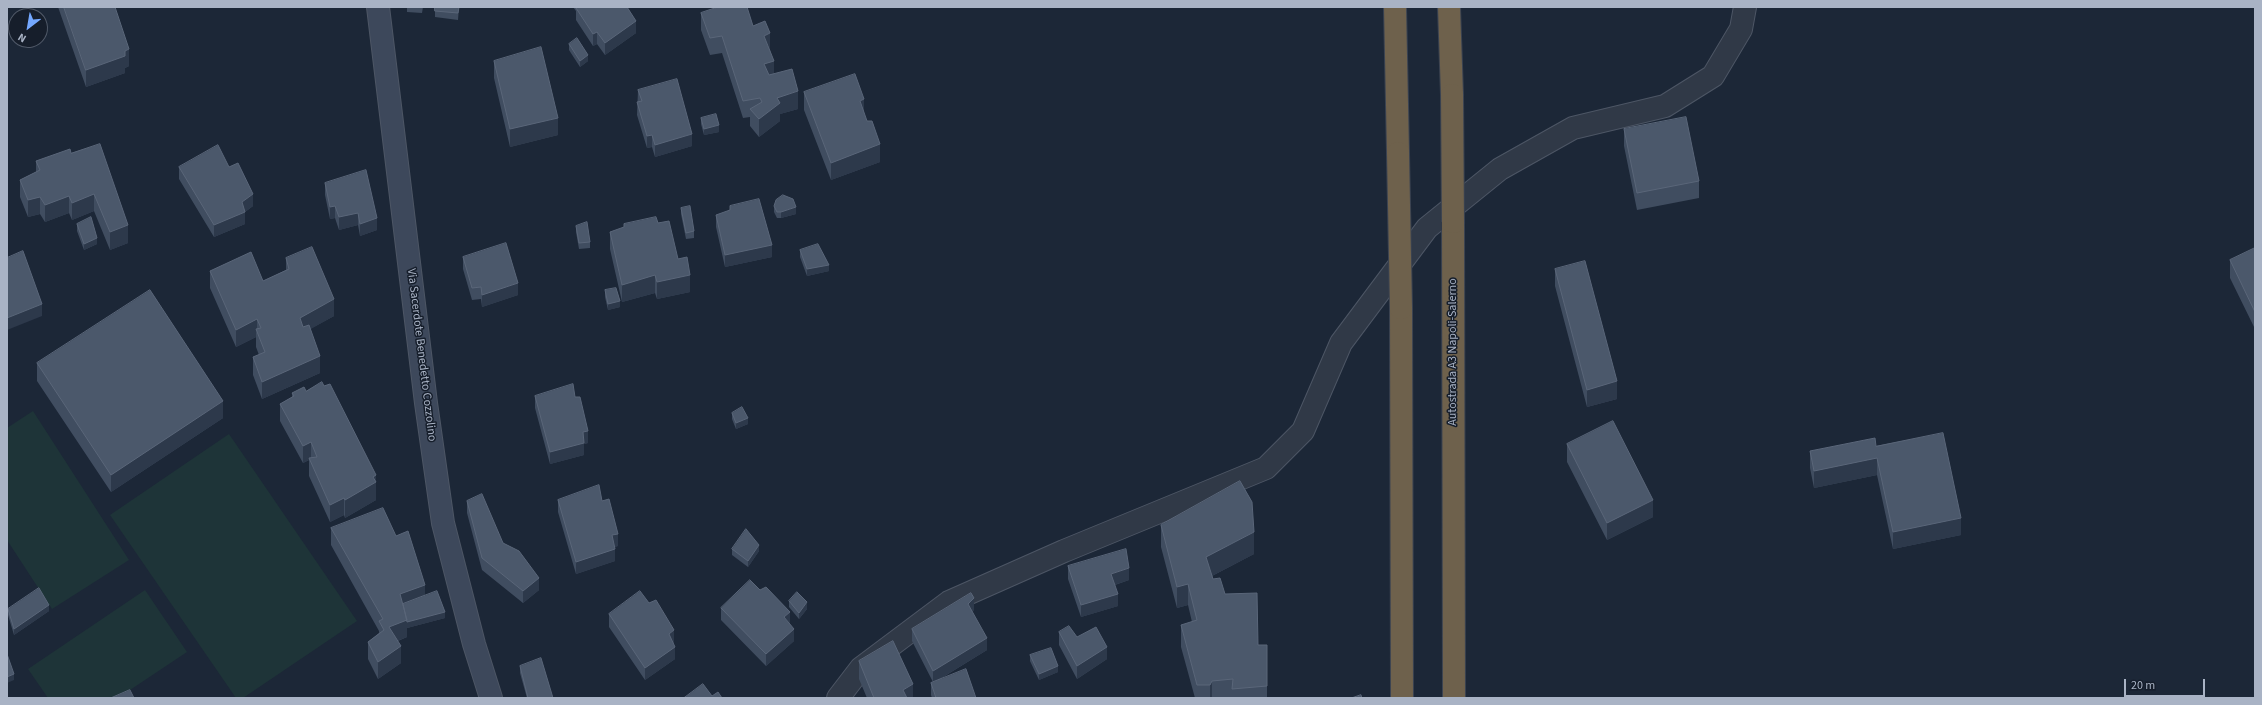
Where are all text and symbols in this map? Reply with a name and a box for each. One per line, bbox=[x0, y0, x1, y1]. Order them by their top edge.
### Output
north arrow bbox=[8, 8, 48, 48]
text: N bbox=[15, 30, 29, 46]
street label: Via Sacerdote Benedetto Cozzolino bbox=[403, 268, 439, 442]
street label: Autostrada A3 Napoli-Salerno bbox=[1446, 278, 1460, 426]
scale bar bbox=[2126, 671, 2207, 697]
text: 20 m bbox=[2131, 677, 2155, 694]

